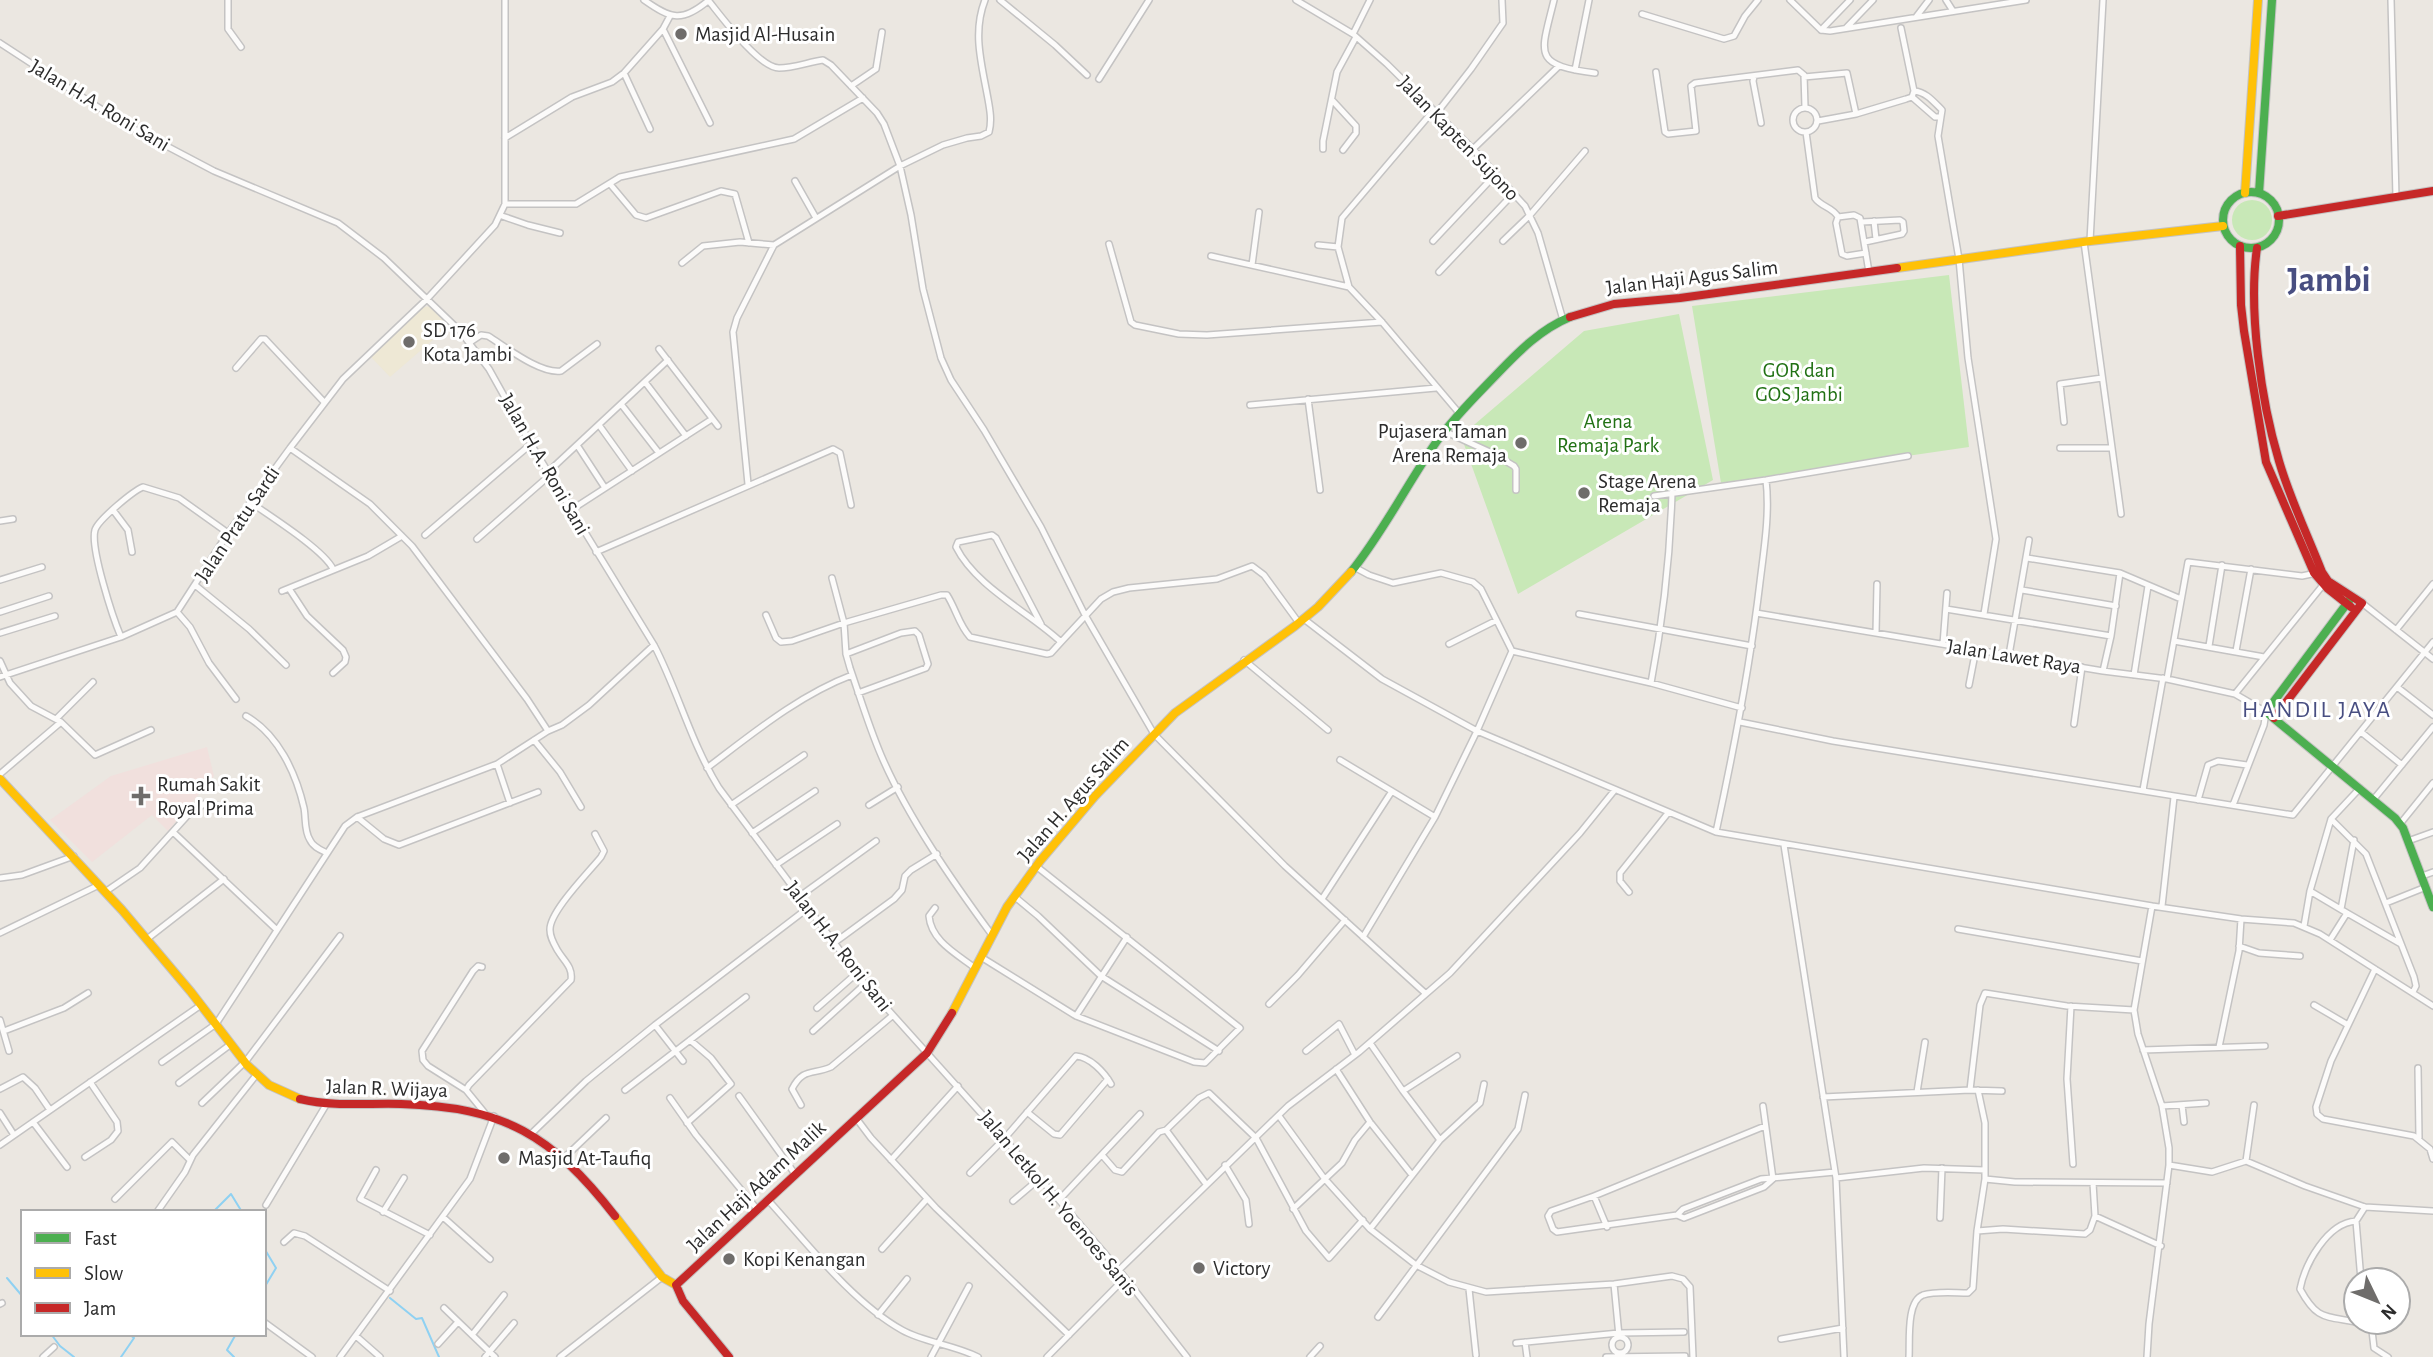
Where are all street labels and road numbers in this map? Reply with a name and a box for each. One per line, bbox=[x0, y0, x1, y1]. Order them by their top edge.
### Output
street label: Jalan H.A. Roni Sani bbox=[26, 55, 173, 155]
street label: Jalan Kapten Sujono bbox=[1394, 72, 1523, 205]
street label: Jalan Haji Agus Salim bbox=[1605, 257, 1779, 298]
street label: Jalan H.A. Roni Sani bbox=[496, 390, 593, 538]
street label: Jalan Pratu Sardi bbox=[191, 463, 284, 586]
street label: Jalan Lawet Raya bbox=[1945, 636, 2083, 678]
street label: Jalan H. Agus Salim bbox=[1014, 733, 1133, 866]
street label: Jalan H.A. Roni Sani bbox=[781, 877, 896, 1015]
street label: Jalan R. Wijaya bbox=[326, 1076, 449, 1101]
street label: Jalan Letkol H. Yoenoes Sanis bbox=[975, 1107, 1142, 1300]
street label: Jalan Haji Adam Malik bbox=[683, 1117, 830, 1256]

